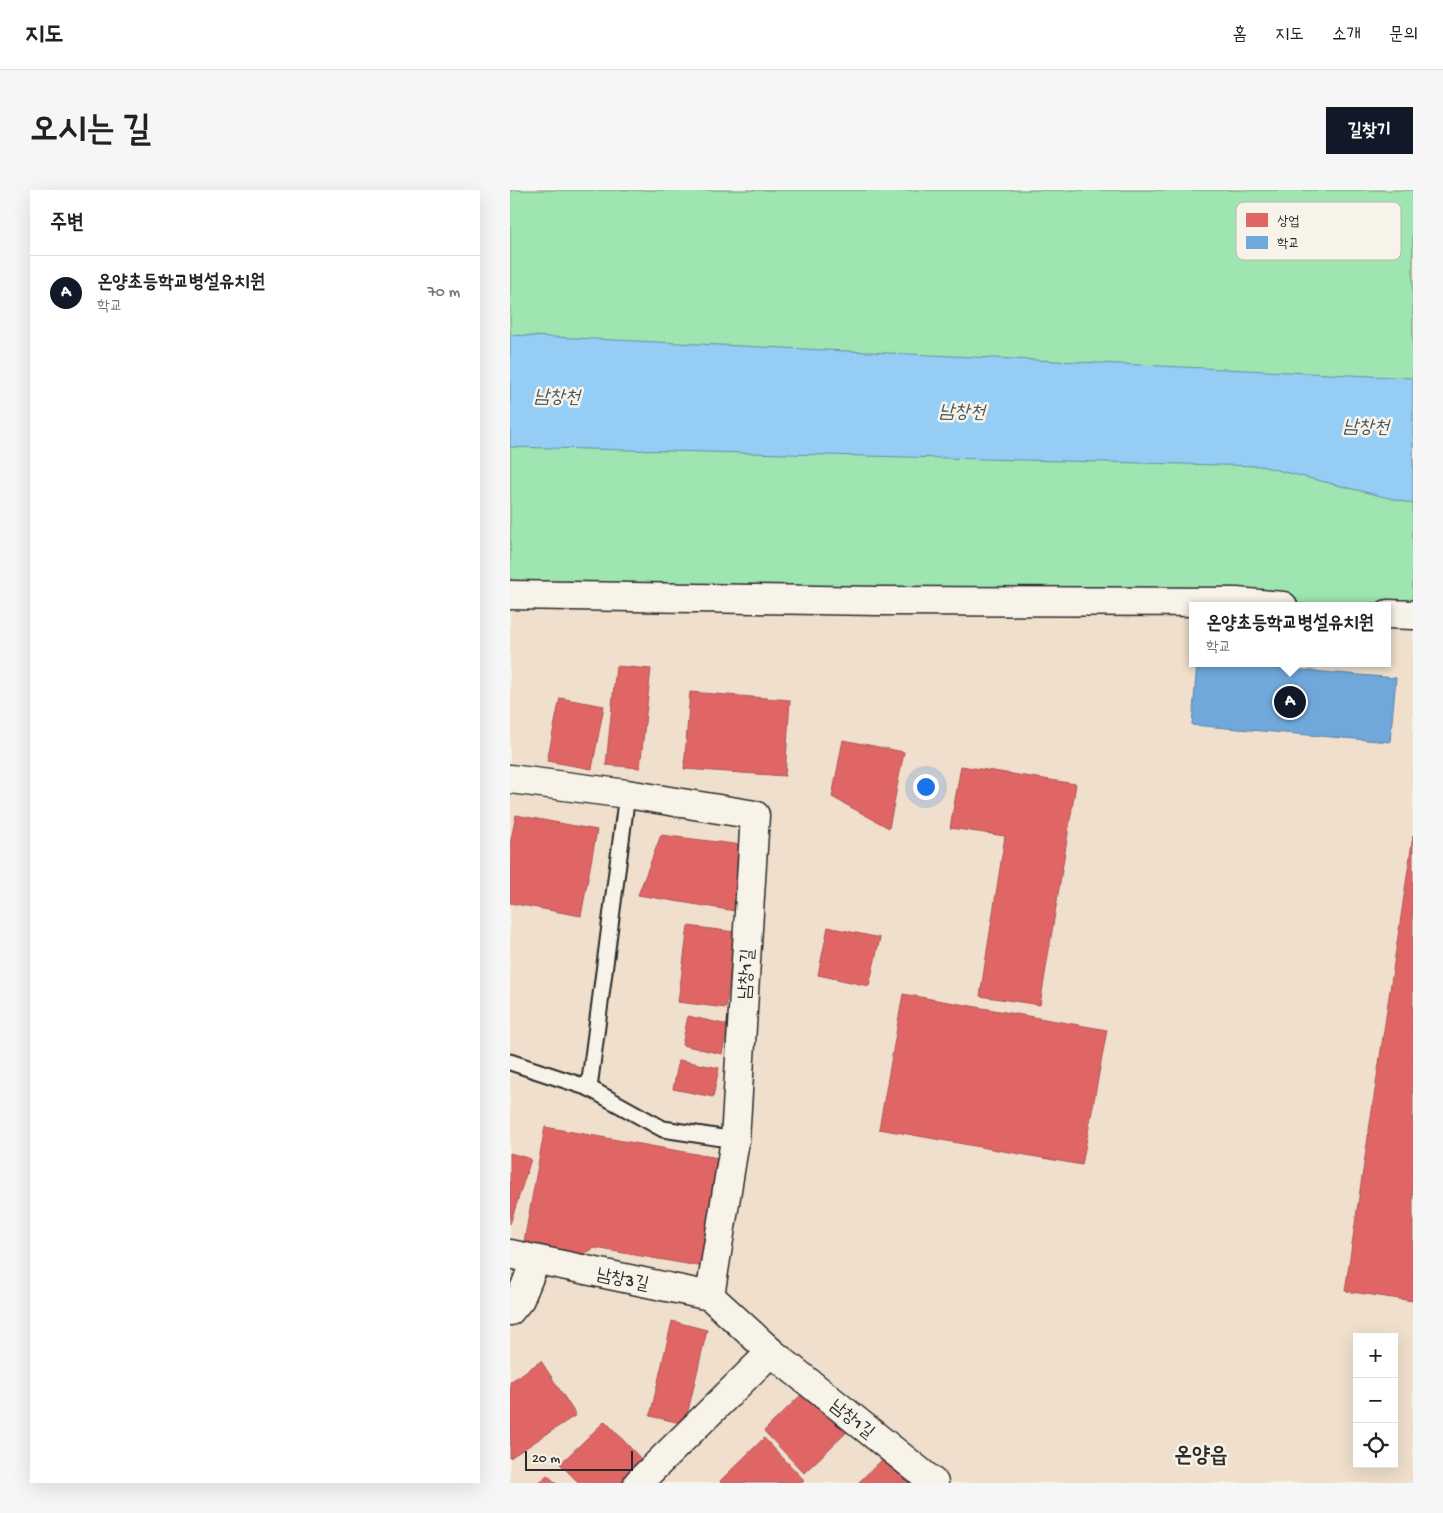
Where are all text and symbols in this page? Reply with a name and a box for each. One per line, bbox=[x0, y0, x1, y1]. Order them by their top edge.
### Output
text: 지도 bbox=[25, 22, 64, 51]
text: 홈 bbox=[1233, 25, 1247, 46]
text: 지도 bbox=[1275, 25, 1304, 46]
text: 소개 bbox=[1332, 25, 1361, 46]
text: 문의 bbox=[1389, 25, 1418, 46]
button: 길찾기 bbox=[1326, 107, 1413, 154]
text: 오시는 길 bbox=[30, 112, 151, 153]
legend bbox=[1236, 202, 1401, 260]
text: 주변 bbox=[50, 212, 84, 237]
text: 상업 bbox=[1277, 214, 1300, 231]
text: 학교 bbox=[1277, 236, 1300, 253]
text: 온양초등학교병설유치원 bbox=[97, 272, 265, 295]
text: A bbox=[61, 284, 71, 303]
text: 70 m bbox=[427, 284, 460, 303]
text: 학교 bbox=[97, 298, 123, 317]
water label: 남창천 bbox=[534, 386, 582, 411]
water label: 남창천 bbox=[939, 401, 987, 426]
water label: 남창천 bbox=[1343, 416, 1391, 441]
popup bbox=[1189, 602, 1391, 667]
text: 온양초등학교병설유치원 bbox=[1206, 613, 1374, 636]
text: 학교 bbox=[1206, 639, 1232, 658]
pin: A bbox=[1274, 683, 1306, 721]
your location bbox=[913, 774, 939, 800]
street label: 남창1길 bbox=[735, 948, 760, 1000]
street label: 남창3길 bbox=[594, 1265, 651, 1296]
map controls bbox=[1353, 1333, 1398, 1468]
button: + bbox=[1353, 1333, 1398, 1378]
button: − bbox=[1353, 1378, 1398, 1423]
street label: 남창1길 bbox=[825, 1396, 878, 1444]
button: locate bbox=[1353, 1423, 1398, 1468]
district label: 온양읍 bbox=[1174, 1444, 1228, 1470]
scale bar bbox=[525, 1448, 632, 1471]
text: 20 m bbox=[532, 1451, 560, 1468]

